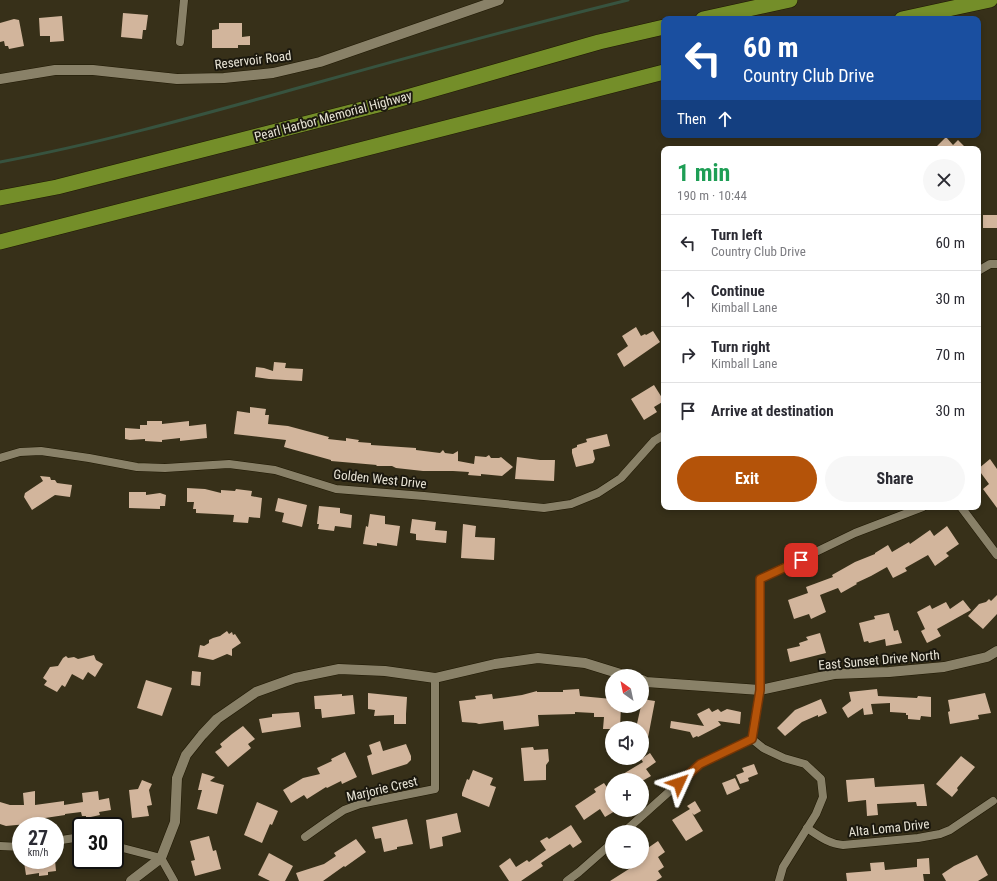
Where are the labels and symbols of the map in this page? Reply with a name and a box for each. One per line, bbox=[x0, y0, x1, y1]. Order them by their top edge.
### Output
street label: Reservoir Road bbox=[214, 48, 292, 72]
street label: Pearl Harbor Memorial Highway bbox=[253, 88, 414, 144]
street label: Golden West Drive bbox=[333, 467, 427, 491]
pin bbox=[784, 543, 818, 577]
street label: East Sunset Drive North bbox=[818, 647, 940, 673]
north arrow bbox=[605, 669, 649, 713]
position arrow bbox=[658, 762, 700, 804]
street label: Marjorie Crest bbox=[345, 773, 419, 804]
street label: Alta Loma Drive bbox=[848, 816, 930, 840]
speed limit sign: 30 bbox=[72, 817, 124, 869]

